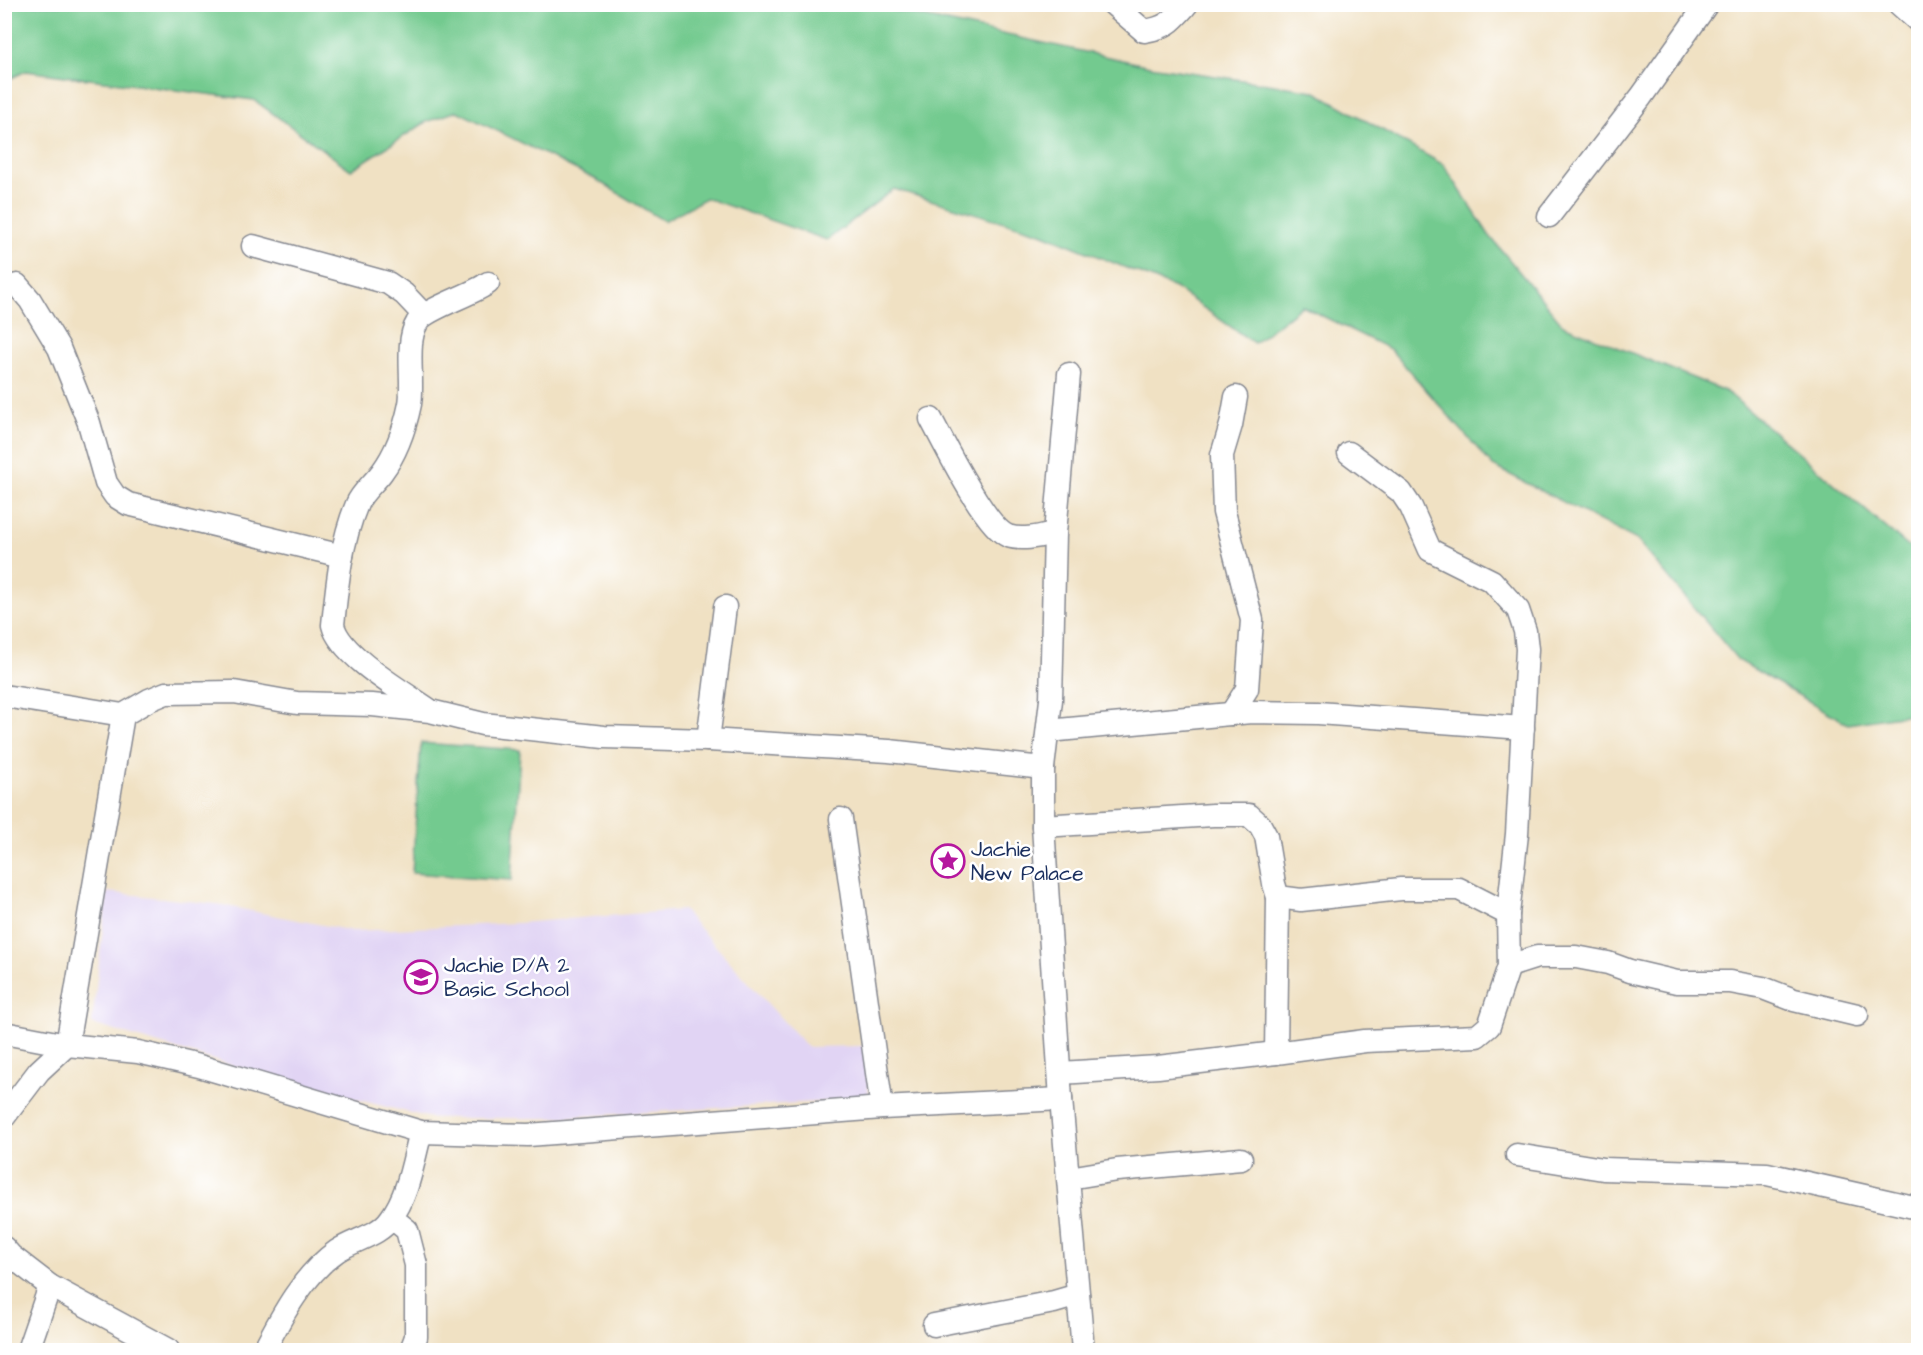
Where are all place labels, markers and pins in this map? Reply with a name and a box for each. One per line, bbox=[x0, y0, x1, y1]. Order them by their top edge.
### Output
place label: Jachie New Palace bbox=[971, 835, 1084, 888]
place icon: Jachie New Palace bbox=[930, 843, 966, 879]
place label: Jachie D/A 2 Basic School bbox=[444, 951, 570, 1004]
school or university icon: Jachie D/A 2 Basic School bbox=[403, 959, 439, 995]

